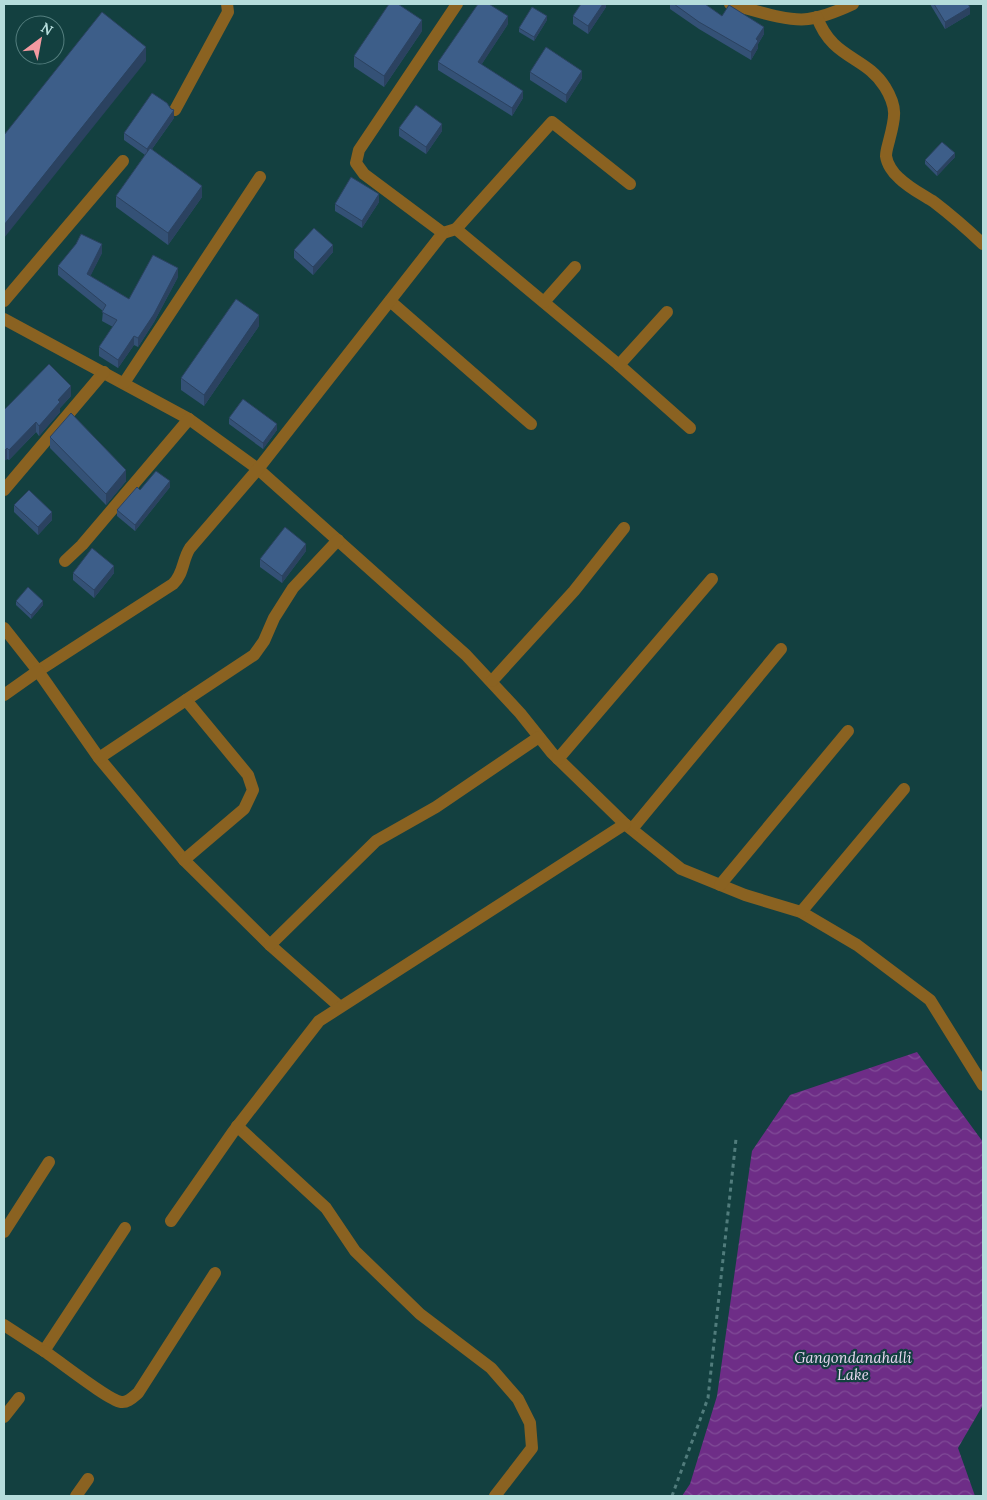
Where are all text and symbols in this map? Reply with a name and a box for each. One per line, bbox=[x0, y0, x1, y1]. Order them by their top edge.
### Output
north arrow bbox=[15, 15, 65, 65]
text: N bbox=[38, 18, 56, 40]
water label: Gangondanahalli Lake bbox=[794, 1348, 912, 1384]

